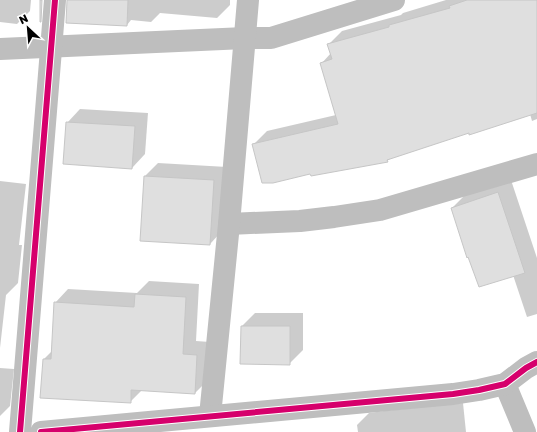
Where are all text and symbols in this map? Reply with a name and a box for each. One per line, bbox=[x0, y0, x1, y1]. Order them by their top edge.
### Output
north arrow bbox=[8, 8, 48, 48]
text: N bbox=[17, 11, 30, 26]

